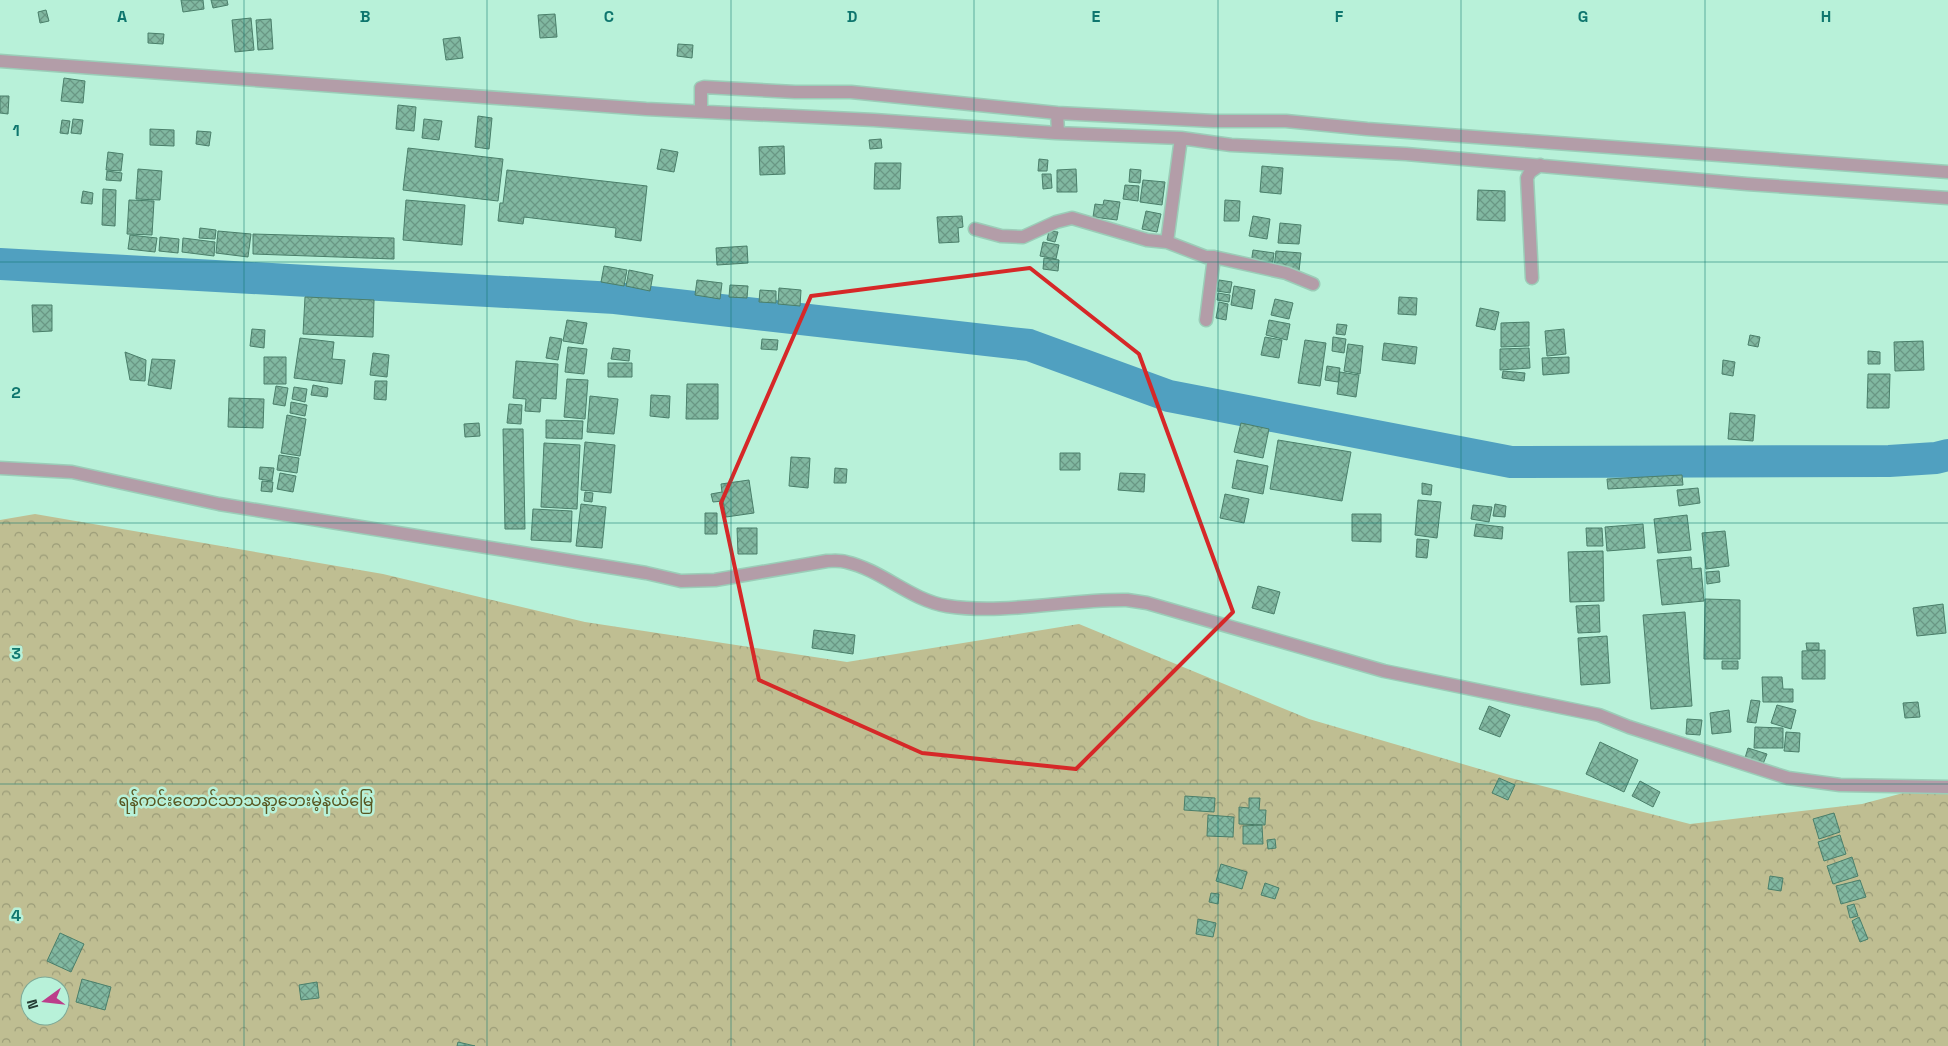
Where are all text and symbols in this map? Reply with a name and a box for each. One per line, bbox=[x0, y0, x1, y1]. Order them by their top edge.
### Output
text: A bbox=[117, 6, 127, 27]
text: B bbox=[360, 6, 370, 27]
text: C bbox=[604, 6, 614, 27]
text: D bbox=[847, 6, 857, 27]
text: E bbox=[1092, 6, 1101, 27]
text: F bbox=[1335, 6, 1344, 27]
text: G bbox=[1578, 6, 1588, 27]
text: H bbox=[1821, 6, 1831, 27]
text: 1 bbox=[12, 120, 20, 141]
text: 2 bbox=[11, 382, 21, 403]
text: 3 bbox=[11, 643, 21, 664]
park label: ရန်ကင်းတောင်သာသနာ့ဘေးမဲ့နယ်မြေ bbox=[118, 789, 374, 814]
text: 4 bbox=[11, 905, 21, 926]
north arrow bbox=[20, 976, 70, 1026]
text: N bbox=[23, 997, 42, 1011]

